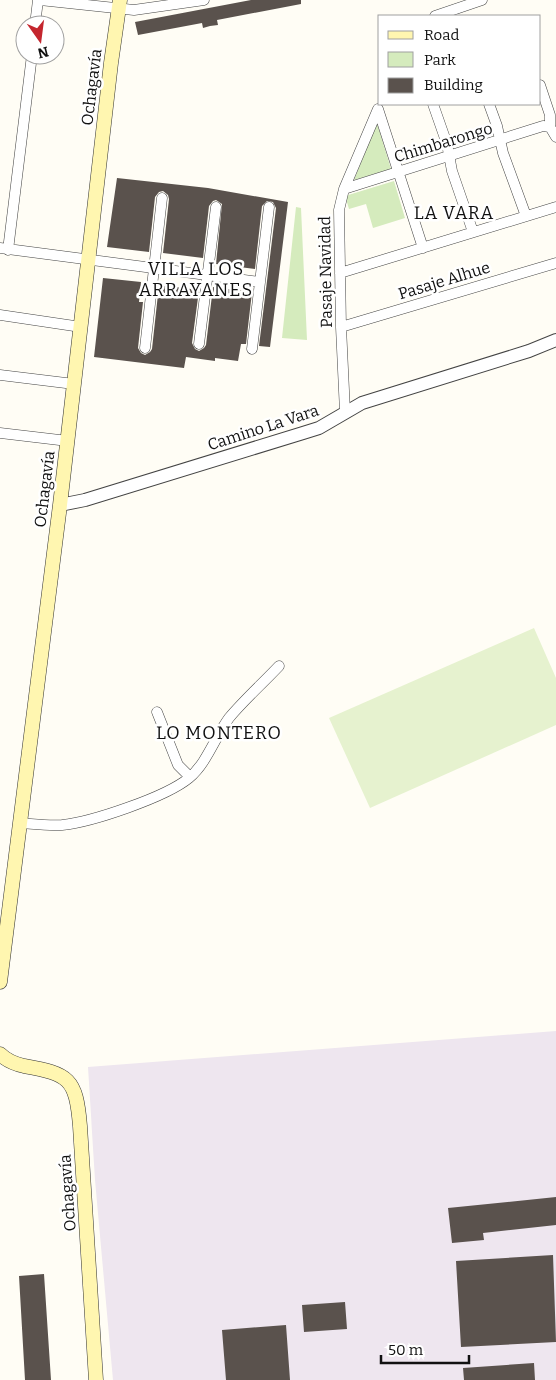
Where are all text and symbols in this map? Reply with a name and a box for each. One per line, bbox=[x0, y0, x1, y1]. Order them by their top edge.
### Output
north arrow bbox=[15, 15, 65, 65]
legend bbox=[378, 15, 541, 105]
text: Road bbox=[424, 26, 459, 44]
text: N bbox=[36, 43, 50, 62]
street label: Ochagavía bbox=[77, 47, 106, 127]
text: Park bbox=[424, 51, 456, 69]
text: Building bbox=[424, 76, 483, 94]
street label: Chimbarongo bbox=[392, 119, 495, 166]
district label: LA VARA bbox=[414, 202, 494, 224]
street label: Pasaje Navidad bbox=[315, 215, 336, 328]
district label: VILLA LOS ARRAYANES bbox=[139, 258, 253, 301]
street label: Pasaje Alhue bbox=[396, 258, 492, 303]
street label: Camino La Vara bbox=[205, 400, 321, 454]
street label: Ochagavía bbox=[30, 449, 59, 529]
district label: LO MONTERO bbox=[156, 722, 282, 744]
street label: Ochagavía bbox=[55, 1154, 80, 1232]
scale bar bbox=[381, 1332, 468, 1364]
text: 50 m bbox=[388, 1341, 424, 1359]

